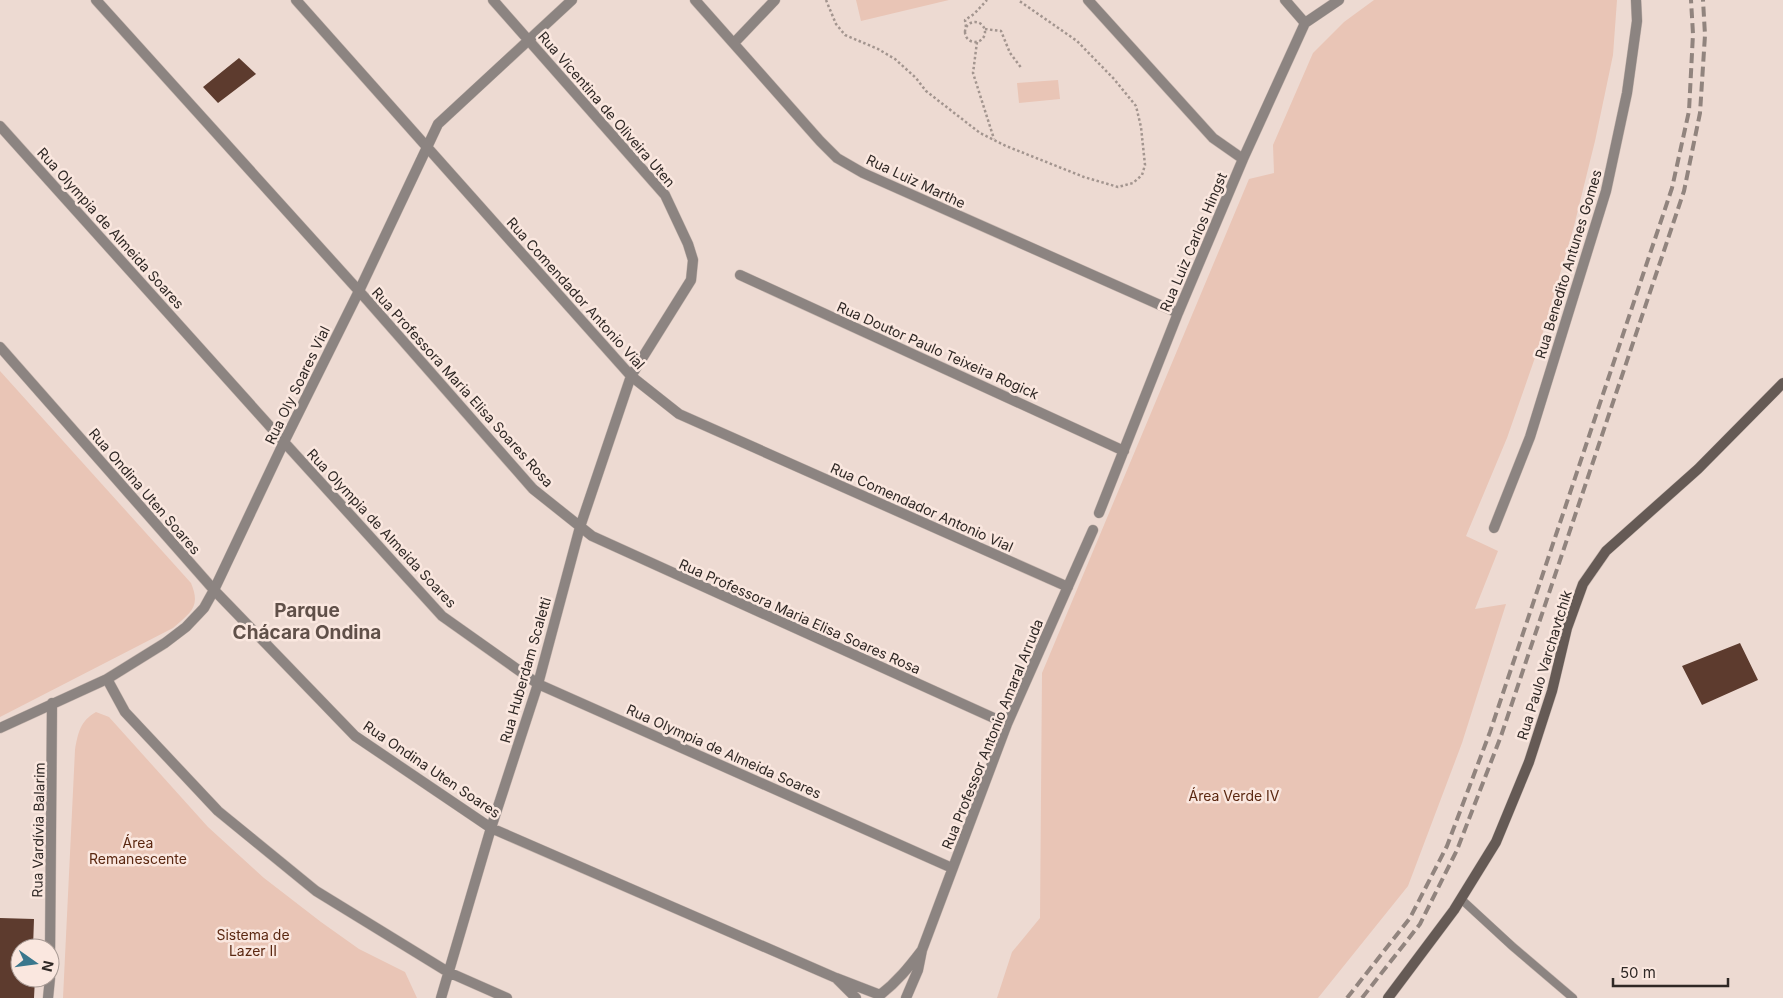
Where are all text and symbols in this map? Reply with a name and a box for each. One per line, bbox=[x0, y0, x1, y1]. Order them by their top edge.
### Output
street label: Rua Vicentina de Oliveira Uten bbox=[535, 28, 679, 190]
street label: Rua Olympia de Almeida Soares bbox=[34, 144, 188, 312]
street label: Rua Luiz Marthe bbox=[864, 151, 968, 211]
street label: Rua Benedito Antunes Gomes bbox=[1531, 167, 1605, 361]
street label: Rua Luiz Carlos Hingst bbox=[1156, 169, 1230, 314]
street label: Rua Comendador Antonio Vial bbox=[503, 214, 649, 372]
street label: Rua Professora Maria Elisa Soares Rosa bbox=[369, 284, 557, 490]
street label: Rua Doutor Paulo Teixeira Rogick bbox=[834, 298, 1042, 402]
street label: Rua Oly Soares Vial bbox=[261, 323, 333, 447]
street label: Rua Ondina Uten Soares bbox=[86, 425, 204, 557]
street label: Rua Olympia de Almeida Soares bbox=[304, 445, 460, 611]
street label: Rua Comendador Antonio Vial bbox=[828, 459, 1016, 555]
street label: Rua Professora Maria Elisa Soares Rosa bbox=[677, 555, 923, 677]
street label: Rua Paulo Varchavtchik bbox=[1513, 588, 1575, 742]
street label: Rua Huberdam Scaletti bbox=[496, 595, 554, 745]
district label: Parque Chácara Ondina bbox=[233, 599, 381, 644]
street label: Rua Professor Antonio Amaral Arruda bbox=[938, 616, 1046, 852]
street label: Rua Olympia de Almeida Soares bbox=[624, 700, 824, 802]
street label: Rua Ondina Uten Soares bbox=[360, 717, 504, 821]
street label: Rua Vardívia Balarim bbox=[28, 762, 48, 898]
park label: Área Verde IV bbox=[1188, 787, 1280, 804]
park label: Área Remanescente bbox=[89, 834, 187, 867]
park label: Sistema de Lazer II bbox=[216, 926, 290, 959]
north arrow bbox=[10, 938, 60, 988]
scale bar bbox=[1613, 956, 1728, 988]
text: N bbox=[39, 959, 58, 973]
text: 50 m bbox=[1620, 963, 1656, 982]

